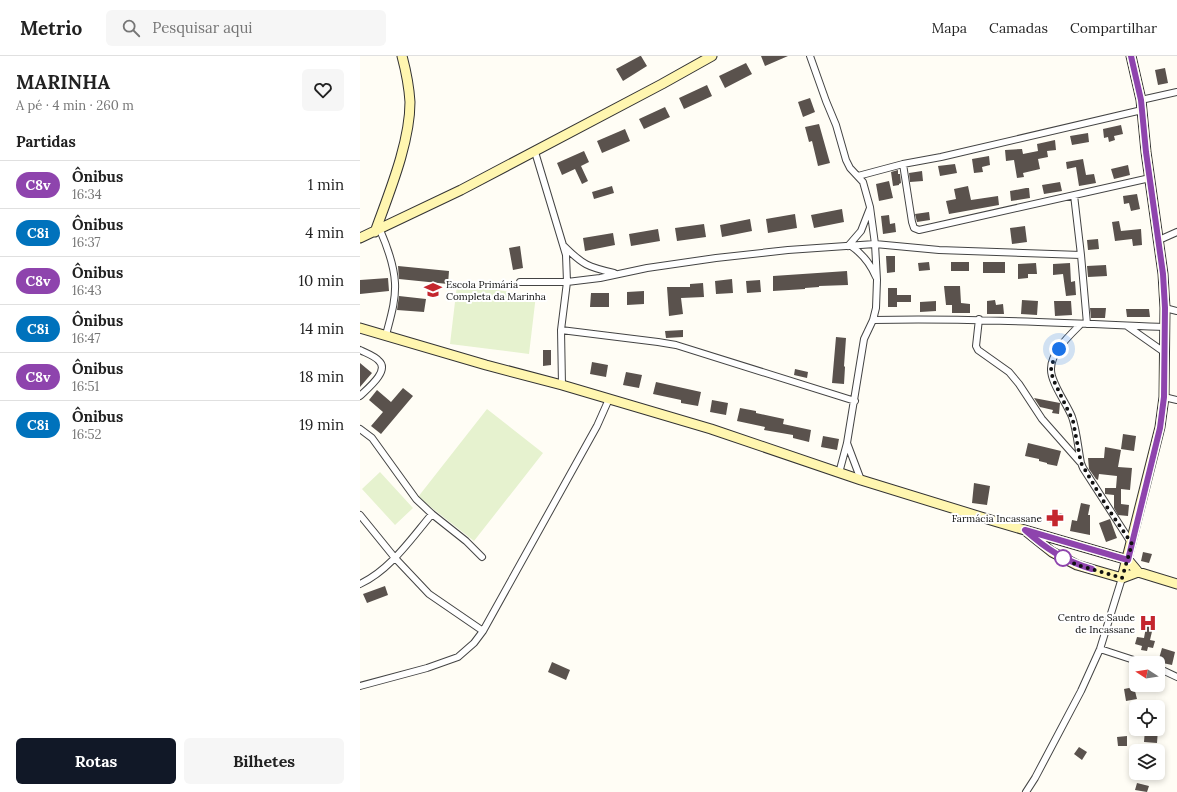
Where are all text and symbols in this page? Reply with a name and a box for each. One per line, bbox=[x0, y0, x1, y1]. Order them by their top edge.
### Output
search box bbox=[106, 10, 386, 46]
text: Metrio bbox=[20, 16, 82, 40]
icon: search bbox=[120, 17, 142, 39]
text: Pesquisar aqui bbox=[152, 18, 253, 37]
text: Mapa bbox=[931, 19, 967, 37]
text: Camadas bbox=[989, 19, 1048, 37]
text: Compartilhar bbox=[1070, 19, 1157, 37]
button: heart bbox=[302, 69, 344, 111]
text: MARINHA bbox=[16, 70, 110, 94]
text: A pé · 4 min · 260 m bbox=[16, 97, 134, 114]
text: Partidas bbox=[16, 132, 76, 151]
text: Ônibus bbox=[72, 167, 123, 186]
text: 1 min bbox=[308, 175, 344, 194]
text: C8v bbox=[25, 176, 51, 194]
text: 16:34 bbox=[72, 186, 102, 203]
text: Ônibus bbox=[72, 215, 123, 234]
text: 4 min bbox=[305, 223, 344, 242]
text: C8i bbox=[27, 224, 49, 242]
text: 16:37 bbox=[72, 234, 100, 251]
text: Ônibus bbox=[72, 263, 123, 282]
text: 10 min bbox=[299, 271, 344, 290]
text: C8v bbox=[25, 272, 51, 290]
place label: Escola Primária Completa da Marinha bbox=[446, 278, 546, 303]
school or university icon: Escola Primária Completa da Marinha bbox=[423, 280, 443, 300]
text: 16:43 bbox=[72, 282, 102, 299]
text: Ônibus bbox=[72, 311, 123, 330]
text: 14 min bbox=[300, 319, 344, 338]
text: C8i bbox=[27, 320, 49, 338]
text: 16:47 bbox=[72, 330, 101, 347]
your location bbox=[1049, 339, 1069, 359]
text: Ônibus bbox=[72, 359, 123, 378]
text: 18 min bbox=[299, 367, 344, 386]
text: C8v bbox=[25, 368, 51, 386]
text: 16:51 bbox=[72, 378, 99, 395]
text: Ônibus bbox=[72, 407, 123, 426]
text: 19 min bbox=[299, 415, 344, 434]
text: C8i bbox=[27, 416, 49, 434]
text: 16:52 bbox=[72, 426, 102, 443]
pharmacy icon: Farmácia Incassane bbox=[1045, 508, 1065, 528]
place label: Farmácia Incassane bbox=[952, 512, 1043, 525]
unlabelled marker bbox=[1054, 549, 1072, 567]
place label: Centro de Saude de Incassane bbox=[1058, 611, 1136, 636]
hospital icon: Centro de Saude de Incassane bbox=[1138, 613, 1158, 633]
north arrow bbox=[1129, 656, 1165, 692]
map controls bbox=[1129, 656, 1165, 780]
button: locate bbox=[1129, 700, 1165, 736]
button: Rotas bbox=[16, 738, 176, 784]
button: Bilhetes bbox=[184, 738, 344, 784]
button: layers bbox=[1129, 744, 1165, 780]

